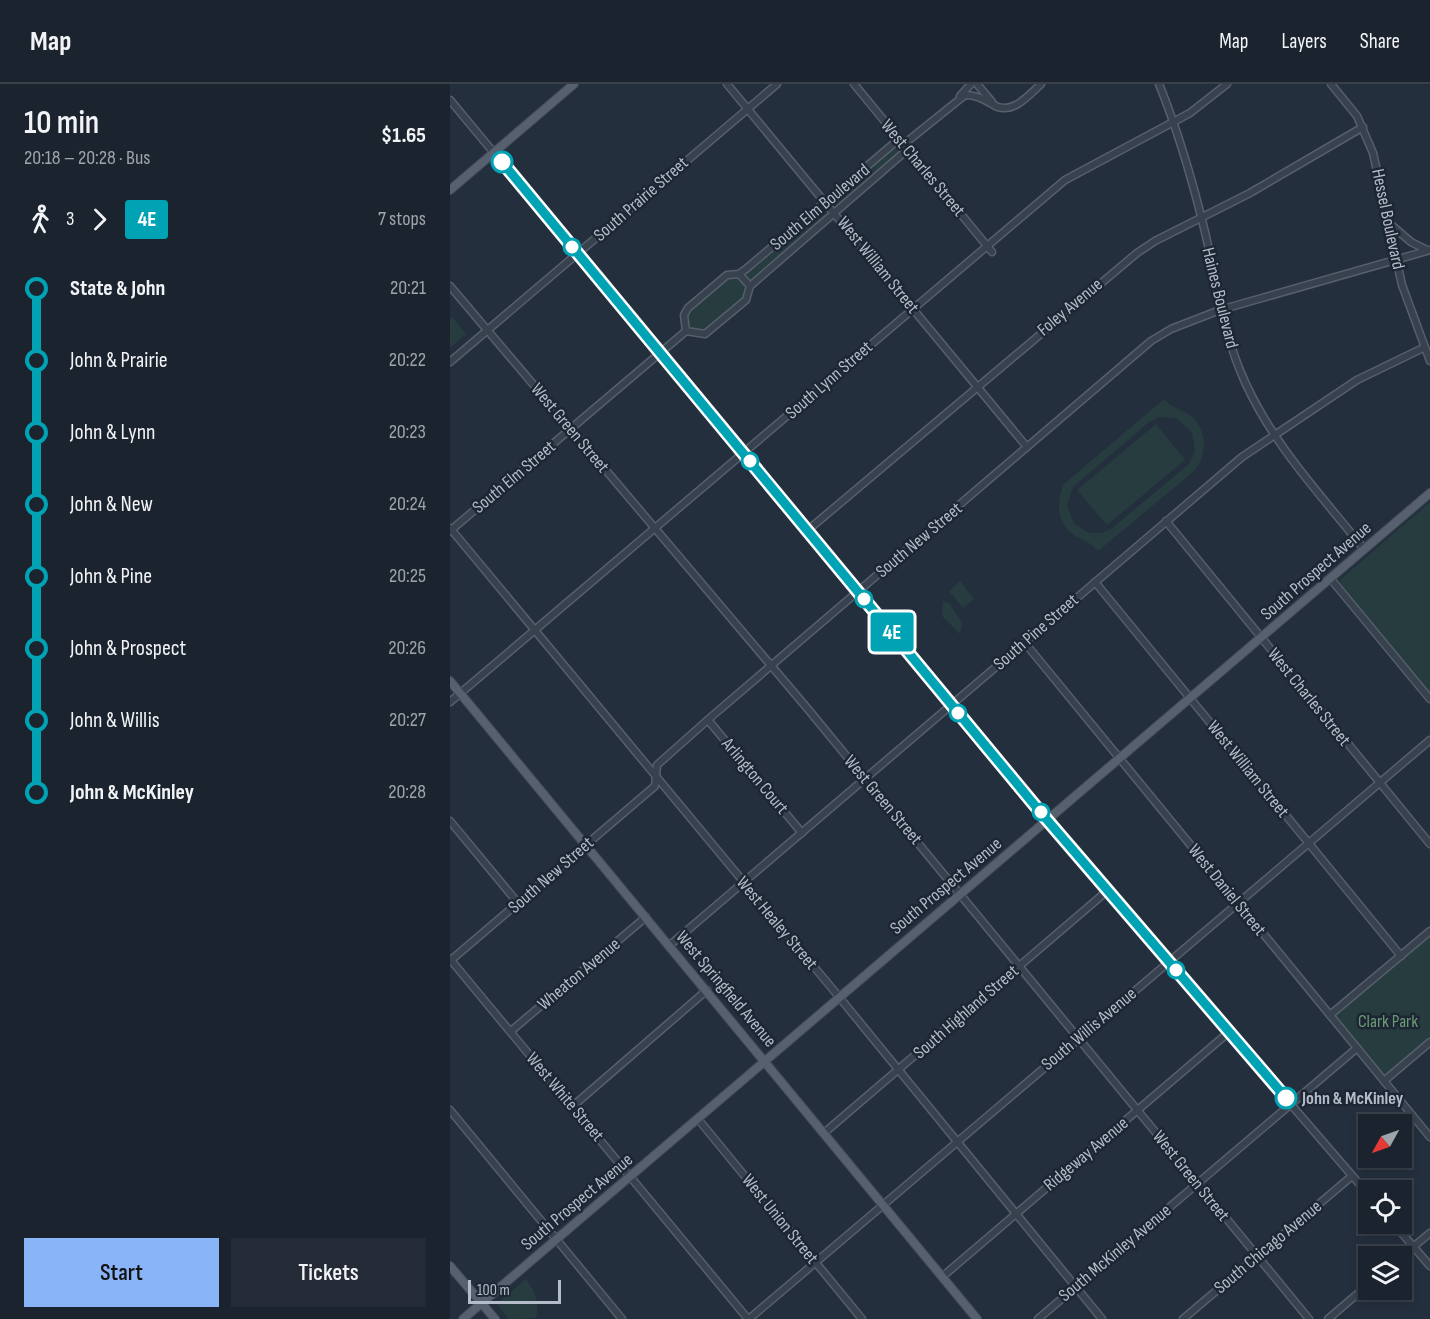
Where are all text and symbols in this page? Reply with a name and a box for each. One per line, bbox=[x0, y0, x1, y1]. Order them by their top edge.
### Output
text: Map bbox=[30, 25, 71, 58]
text: Map bbox=[1219, 29, 1248, 54]
text: Layers bbox=[1281, 29, 1327, 54]
text: Share bbox=[1360, 29, 1400, 54]
text: 10 min bbox=[24, 103, 99, 143]
street label: West Charles Street bbox=[876, 115, 970, 221]
text: $1.65 bbox=[381, 122, 426, 149]
text: 20:18 – 20:28 · Bus bbox=[24, 146, 150, 170]
unlabelled marker bbox=[491, 151, 513, 173]
street label: South Prairie Street bbox=[590, 152, 693, 246]
street label: South Elm Boulevard bbox=[766, 159, 874, 255]
street label: Hessel Boulevard bbox=[1367, 167, 1409, 271]
icon: walk bbox=[24, 203, 57, 236]
icon: forward bbox=[83, 203, 116, 236]
text: 3 bbox=[66, 207, 74, 231]
text: 4E bbox=[137, 207, 156, 232]
text: 7 stops bbox=[378, 207, 426, 231]
street label: West William Street bbox=[833, 212, 924, 318]
unlabelled marker bbox=[563, 238, 581, 256]
street label: Haines Boulevard bbox=[1197, 245, 1243, 351]
street label: Foley Avenue bbox=[1033, 274, 1107, 340]
text: State & John bbox=[70, 275, 165, 302]
text: 20:21 bbox=[390, 276, 426, 300]
street label: South Lynn Street bbox=[781, 336, 877, 423]
text: John & Prairie bbox=[70, 347, 168, 374]
text: 20:22 bbox=[389, 348, 426, 372]
street label: West Green Street bbox=[526, 379, 614, 477]
text: John & Lynn bbox=[70, 419, 156, 446]
text: 20:23 bbox=[389, 420, 426, 444]
street label: South Elm Street bbox=[468, 436, 560, 518]
unlabelled marker bbox=[741, 452, 759, 470]
text: John & New bbox=[70, 491, 153, 518]
text: 20:24 bbox=[389, 492, 426, 516]
street label: South New Street bbox=[872, 498, 967, 582]
street label: South Prospect Avenue bbox=[1257, 517, 1375, 625]
text: John & Pine bbox=[70, 563, 152, 590]
text: 20:25 bbox=[389, 564, 426, 588]
street label: South Pine Street bbox=[989, 589, 1083, 675]
unlabelled marker bbox=[855, 590, 873, 608]
line badge: 4E bbox=[865, 612, 919, 652]
text: 4E bbox=[883, 620, 901, 645]
text: John & Prospect bbox=[70, 635, 186, 662]
text: 20:26 bbox=[388, 636, 426, 660]
street label: West Charles Street bbox=[1263, 644, 1355, 751]
unlabelled marker bbox=[949, 704, 967, 722]
text: John & Willis bbox=[70, 707, 160, 734]
text: 20:27 bbox=[389, 708, 426, 732]
street label: West William Street bbox=[1203, 716, 1294, 822]
street label: Arlington Court bbox=[716, 733, 793, 819]
street label: West Green Street bbox=[839, 751, 927, 849]
text: John & McKinley bbox=[70, 779, 194, 806]
text: 20:28 bbox=[388, 780, 426, 804]
unlabelled marker bbox=[1032, 803, 1050, 821]
street label: South New Street bbox=[504, 832, 598, 918]
street label: South Prospect Avenue bbox=[886, 833, 1006, 939]
street label: West Daniel Street bbox=[1184, 840, 1271, 940]
street label: West Healey Street bbox=[732, 872, 822, 974]
street label: West Springfield Avenue bbox=[671, 927, 781, 1051]
street label: Wheaton Avenue bbox=[534, 934, 624, 1014]
street label: South Highland Street bbox=[909, 960, 1023, 1063]
unlabelled marker bbox=[1167, 961, 1185, 979]
street label: South Willis Avenue bbox=[1037, 983, 1141, 1075]
park label: Clark Park bbox=[1358, 1011, 1418, 1032]
street label: West White Street bbox=[522, 1048, 609, 1146]
marker: John & McKinley bbox=[1275, 1087, 1297, 1109]
place label: John & McKinley bbox=[1301, 1088, 1404, 1109]
street label: Ridgeway Avenue bbox=[1039, 1113, 1133, 1195]
north arrow bbox=[1358, 1114, 1412, 1168]
map controls bbox=[1358, 1114, 1412, 1300]
street label: West Green Street bbox=[1148, 1126, 1234, 1226]
street label: South Prospect Avenue bbox=[517, 1149, 637, 1255]
street label: West Union Street bbox=[737, 1170, 823, 1269]
button: locate bbox=[1358, 1180, 1412, 1234]
street label: South Chicago Avenue bbox=[1210, 1196, 1326, 1298]
street label: South McKinley Avenue bbox=[1055, 1200, 1175, 1306]
button: Start bbox=[24, 1238, 219, 1307]
button: Tickets bbox=[231, 1238, 426, 1307]
button: layers bbox=[1358, 1246, 1412, 1300]
scale bar bbox=[468, 1277, 561, 1304]
text: 100 m bbox=[477, 1281, 510, 1300]

